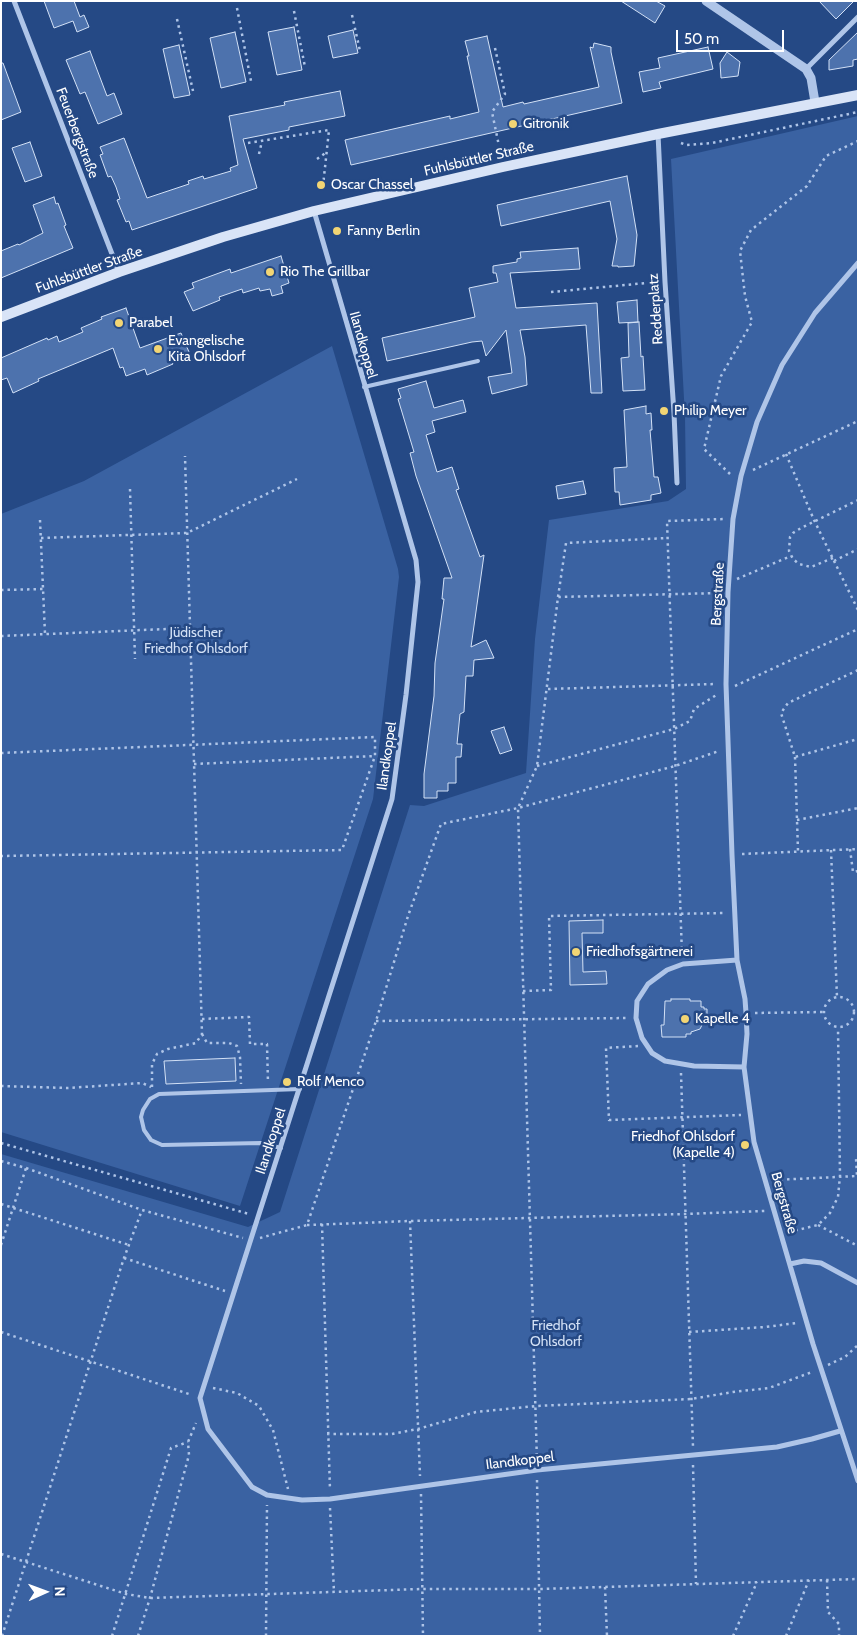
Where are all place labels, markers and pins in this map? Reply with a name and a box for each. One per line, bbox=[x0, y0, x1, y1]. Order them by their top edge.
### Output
place label: Gitronik bbox=[523, 116, 569, 132]
marker: Gitronik bbox=[507, 118, 519, 130]
place label: Oscar Chassel bbox=[331, 177, 413, 193]
marker: Oscar Chassel bbox=[315, 179, 327, 191]
place label: Fanny Berlin bbox=[347, 223, 420, 239]
marker: Fanny Berlin bbox=[331, 225, 343, 237]
place label: Rio The Grillbar bbox=[280, 264, 370, 280]
marker: Rio The Grillbar bbox=[264, 266, 276, 278]
place label: Parabel bbox=[129, 315, 173, 331]
marker: Parabel bbox=[113, 317, 125, 329]
place label: Evangelische Kita Ohlsdorf bbox=[168, 333, 246, 366]
marker: Evangelische Kita Ohlsdorf bbox=[152, 343, 164, 355]
place label: Philip Meyer bbox=[674, 403, 747, 419]
marker: Philip Meyer bbox=[658, 405, 670, 417]
place label: Friedhofsgärtnerei bbox=[586, 944, 693, 960]
marker: Friedhofsgärtnerei bbox=[570, 946, 582, 958]
place label: Kapelle 4 bbox=[695, 1011, 750, 1027]
marker: Kapelle 4 bbox=[679, 1013, 691, 1025]
place label: Rolf Menco bbox=[297, 1074, 364, 1090]
marker: Rolf Menco bbox=[281, 1076, 293, 1088]
place label: Friedhof Ohlsdorf (Kapelle 4) bbox=[631, 1129, 735, 1162]
marker: Friedhof Ohlsdorf (Kapelle 4) bbox=[739, 1139, 751, 1151]

